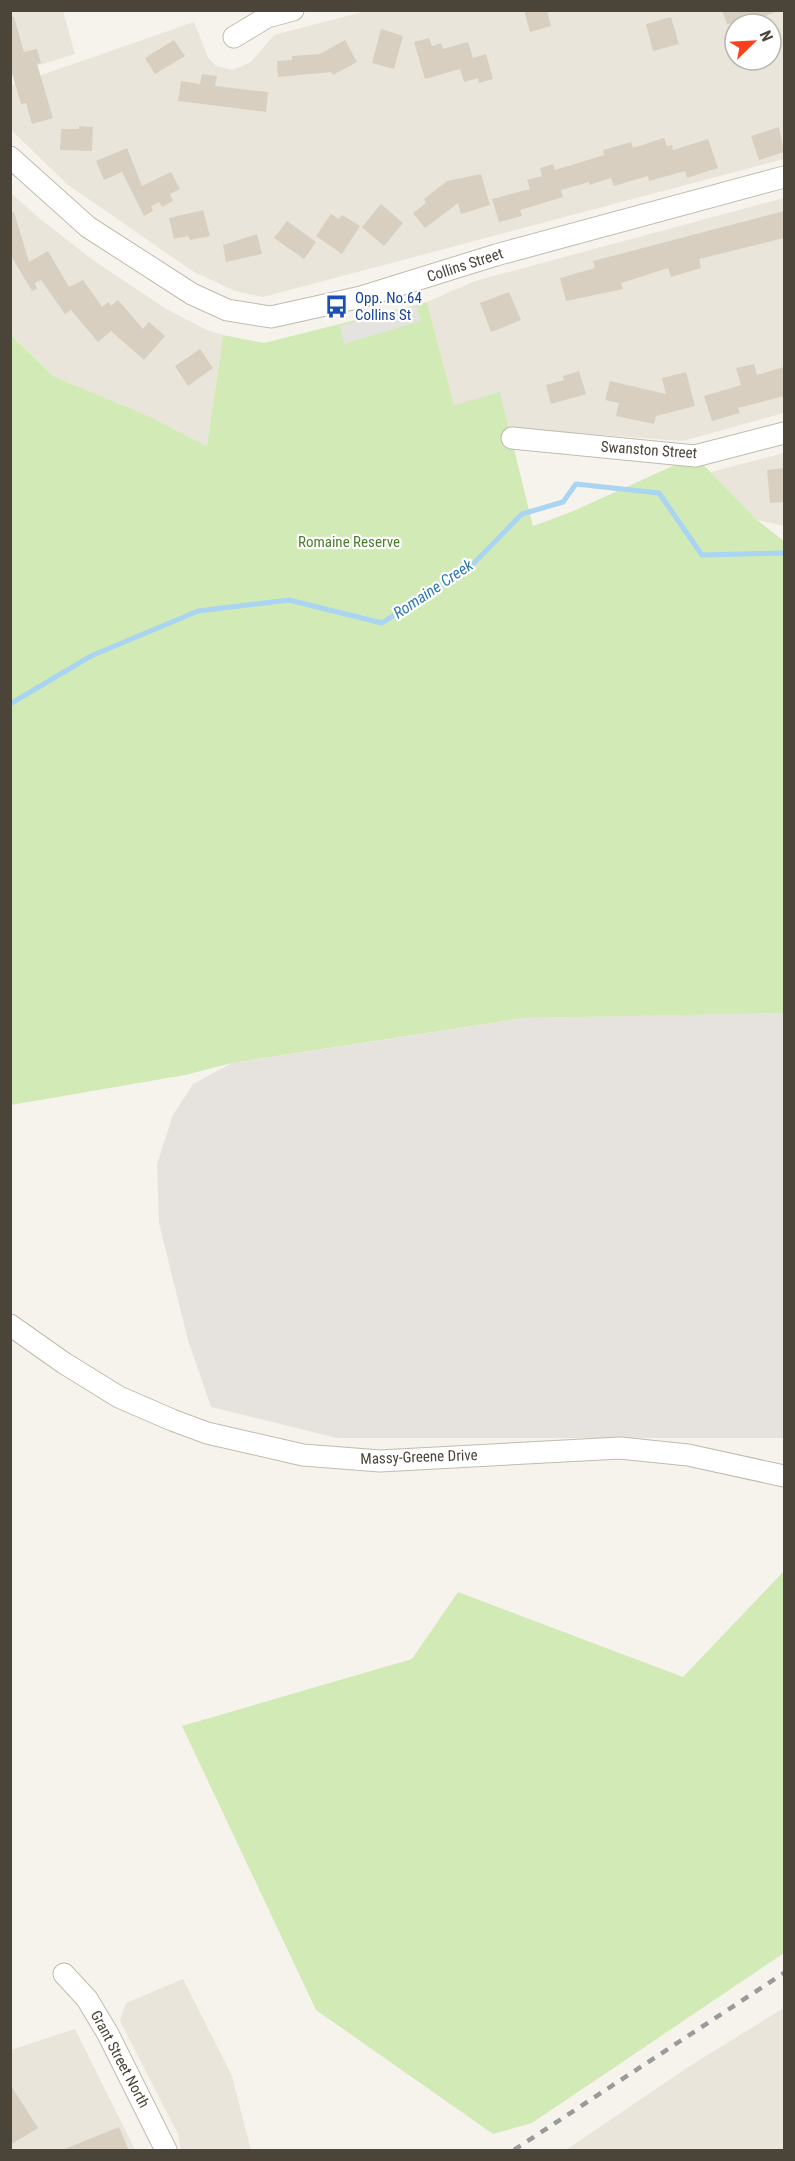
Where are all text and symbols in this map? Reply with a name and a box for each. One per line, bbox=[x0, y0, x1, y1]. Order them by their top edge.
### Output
north arrow bbox=[723, 12, 783, 72]
text: N bbox=[756, 28, 777, 44]
street label: Collins Street bbox=[425, 244, 505, 286]
place label: Opp. No.64 Collins St bbox=[355, 289, 422, 324]
bus stop icon: Opp. No.64 Collins St bbox=[324, 294, 350, 320]
street label: Swanston Street bbox=[600, 438, 698, 462]
park label: Romaine Reserve bbox=[298, 533, 400, 551]
water label: Romaine Creek bbox=[390, 555, 477, 623]
street label: Massy-Greene Drive bbox=[360, 1446, 478, 1468]
street label: Grant Street North bbox=[87, 2007, 153, 2111]

